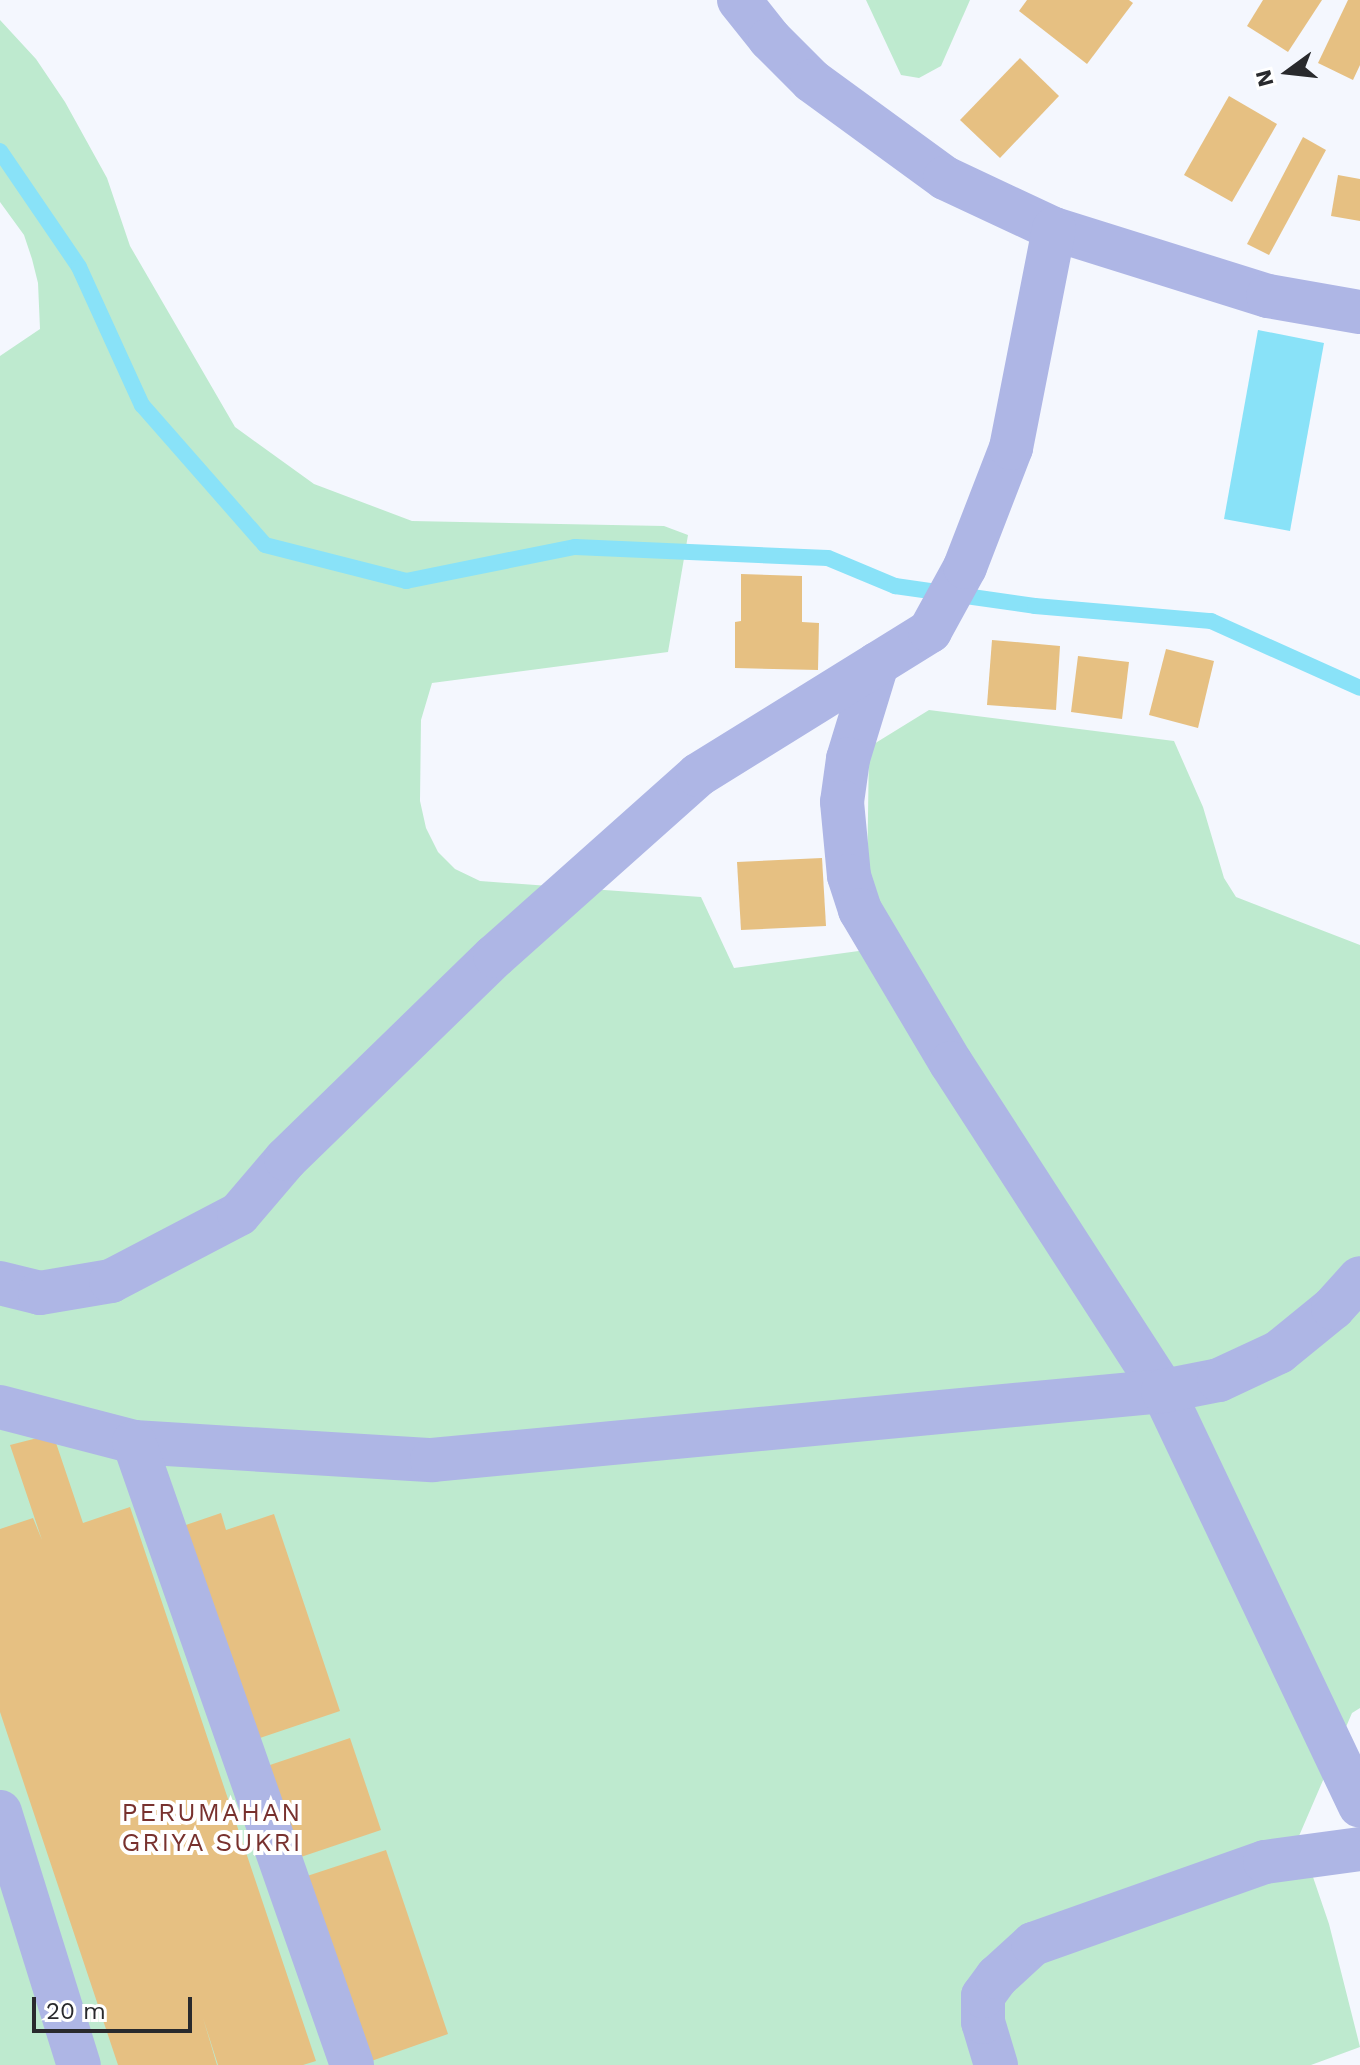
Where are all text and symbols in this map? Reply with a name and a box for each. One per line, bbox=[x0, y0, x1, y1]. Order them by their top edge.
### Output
north arrow bbox=[1248, 32, 1328, 112]
text: N bbox=[1250, 67, 1279, 89]
district label: PERUMAHAN GRIYA SUKRI bbox=[121, 1797, 303, 1858]
scale bar bbox=[36, 1981, 196, 2031]
text: 20 m bbox=[46, 1997, 106, 2025]

